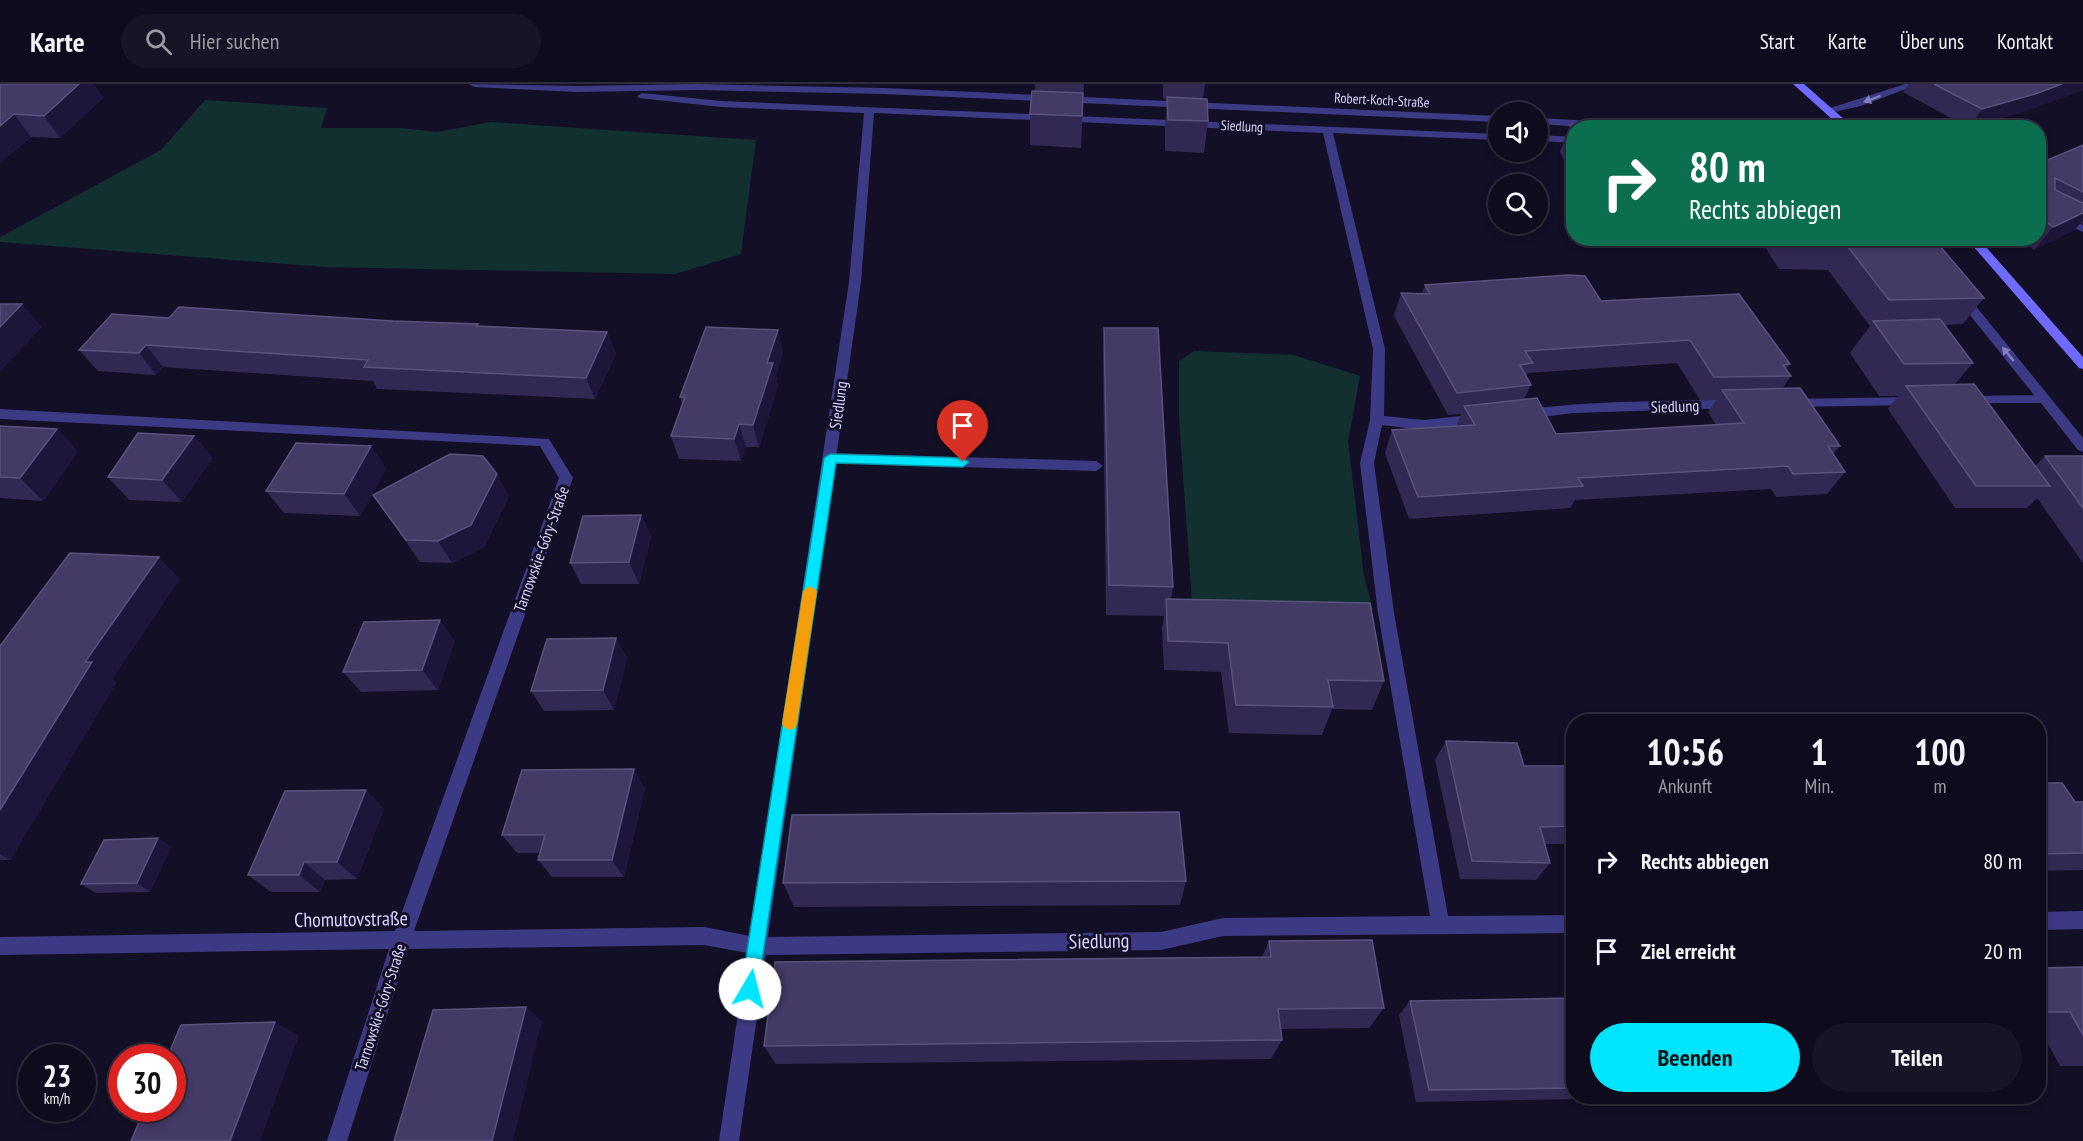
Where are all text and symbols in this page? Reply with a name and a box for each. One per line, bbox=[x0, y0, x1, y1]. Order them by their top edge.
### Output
search box bbox=[121, 14, 541, 68]
text: Karte bbox=[30, 23, 85, 60]
icon: search bbox=[142, 25, 175, 58]
text: Hier suchen bbox=[190, 27, 279, 55]
text: Start bbox=[1760, 28, 1795, 55]
text: Karte bbox=[1828, 28, 1867, 55]
text: Über uns bbox=[1900, 28, 1964, 55]
text: Kontakt bbox=[1997, 28, 2053, 55]
street label: Robert-Koch-Straße bbox=[1334, 89, 1430, 111]
one-way arrow bbox=[1863, 94, 1881, 104]
map controls bbox=[1488, 102, 1548, 234]
button: sound bbox=[1488, 102, 1548, 162]
street label: Siedlung bbox=[1220, 116, 1264, 136]
text: 80 m bbox=[1689, 139, 1766, 194]
icon: right bbox=[1590, 144, 1668, 222]
button: search bbox=[1488, 174, 1548, 234]
text: Rechts abbiegen bbox=[1689, 192, 1841, 226]
one-way arrow bbox=[2002, 346, 2015, 362]
street label: Siedlung bbox=[825, 380, 851, 430]
street label: Siedlung bbox=[1650, 395, 1700, 417]
pin bbox=[937, 400, 988, 462]
icon: arrive bbox=[946, 409, 979, 442]
street label: Tarnowskie-Góry-Straße bbox=[509, 483, 573, 615]
text: 10:56 bbox=[1646, 728, 1724, 775]
text: 1 bbox=[1811, 728, 1828, 775]
text: 100 bbox=[1914, 728, 1966, 775]
text: Ankunft bbox=[1658, 773, 1712, 799]
text: Min. bbox=[1804, 773, 1834, 799]
text: m bbox=[1933, 773, 1946, 799]
icon: right bbox=[1590, 845, 1623, 878]
text: Rechts abbiegen bbox=[1641, 847, 1769, 875]
text: 80 m bbox=[1983, 847, 2022, 875]
street label: Chomutovstraße bbox=[294, 905, 408, 933]
street label: Siedlung bbox=[1068, 927, 1130, 955]
icon: arrive bbox=[1590, 935, 1623, 968]
text: Ziel erreicht bbox=[1641, 937, 1736, 965]
text: 20 m bbox=[1983, 937, 2022, 965]
street label: Tarnowskie-Góry-Straße bbox=[350, 941, 410, 1073]
position arrow bbox=[718, 957, 782, 1021]
button: Beenden bbox=[1590, 1023, 1800, 1092]
button: Teilen bbox=[1812, 1023, 2022, 1092]
speed limit sign: 30 bbox=[108, 1044, 186, 1122]
text: 23 bbox=[43, 1056, 71, 1095]
text: km/h bbox=[44, 1089, 70, 1108]

